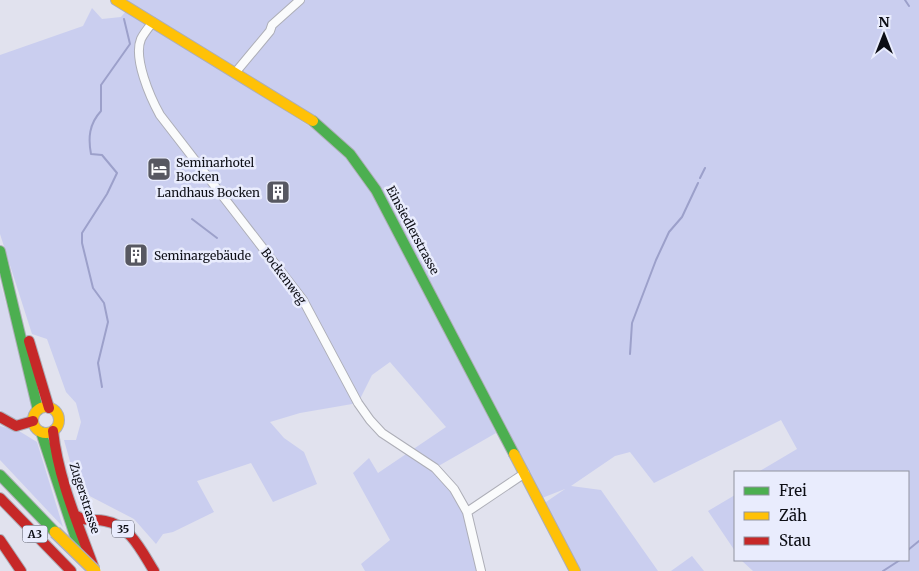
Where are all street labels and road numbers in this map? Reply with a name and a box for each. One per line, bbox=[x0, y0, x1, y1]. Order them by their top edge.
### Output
street label: Einsiedlerstrasse bbox=[383, 183, 443, 277]
street label: Bockenweg bbox=[258, 245, 310, 308]
street label: Zugerstrasse bbox=[66, 461, 104, 535]
road number: 35 bbox=[112, 520, 134, 538]
road number: A3 bbox=[22, 526, 48, 542]

